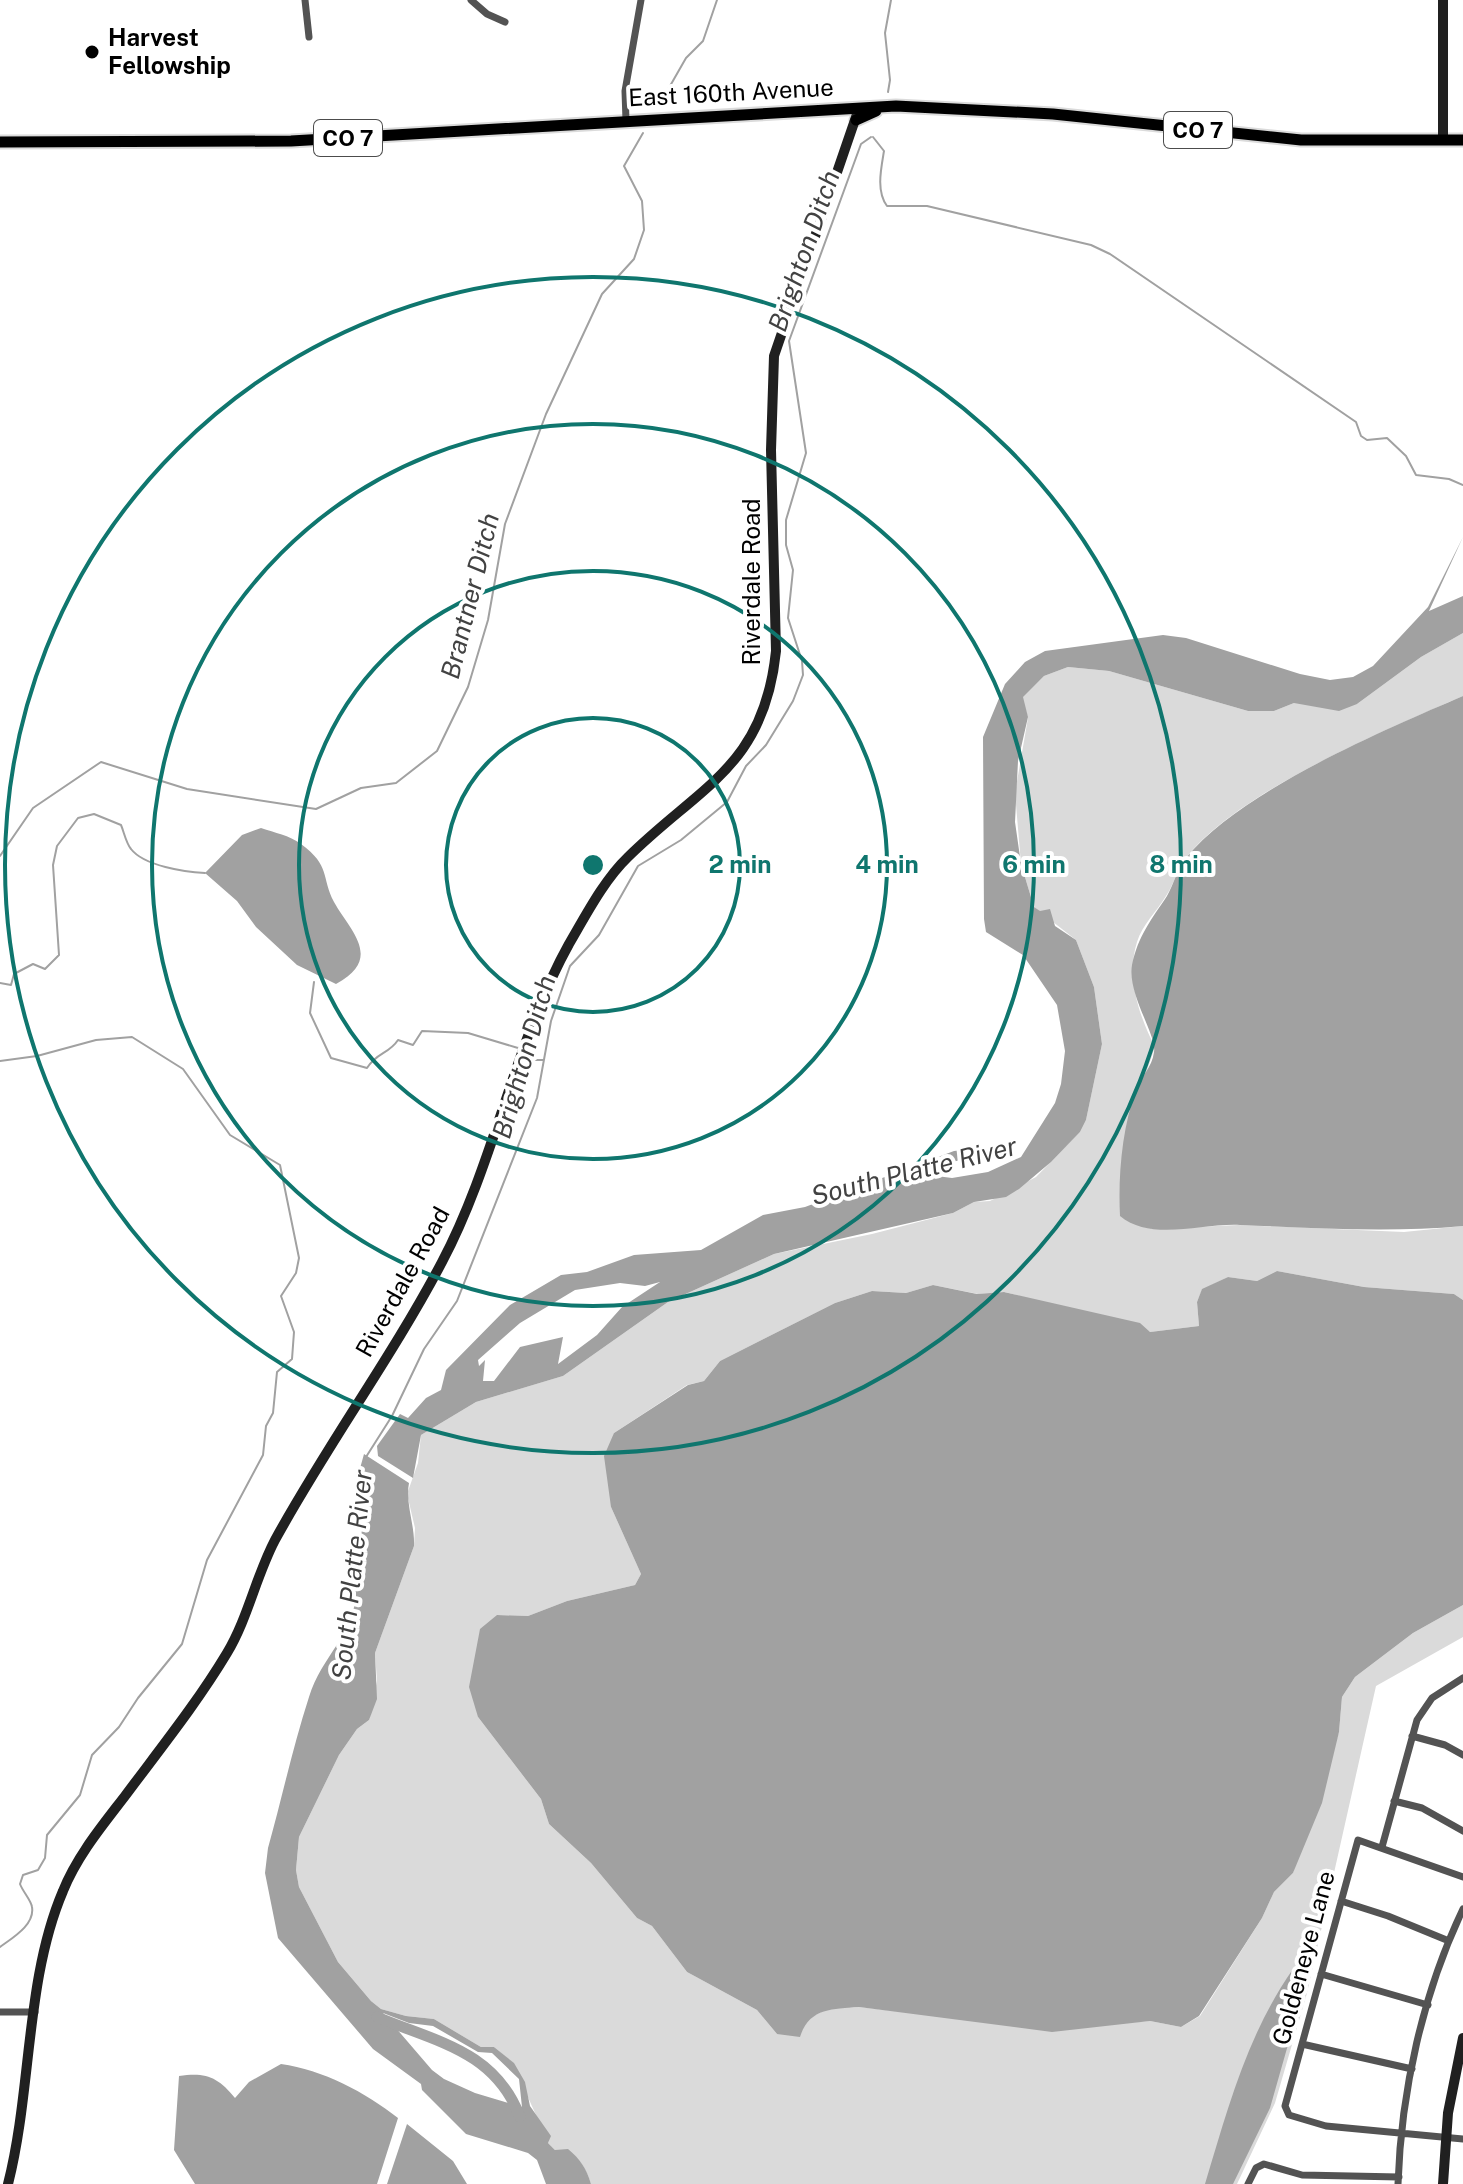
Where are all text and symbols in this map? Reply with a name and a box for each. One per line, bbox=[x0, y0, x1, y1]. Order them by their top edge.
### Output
place label: Harvest Fellowship bbox=[108, 23, 231, 79]
marker: Harvest Fellowship bbox=[83, 43, 101, 61]
street label: East 160th Avenue bbox=[628, 73, 834, 111]
road number: CO 7 bbox=[1164, 112, 1232, 148]
road number: CO 7 bbox=[314, 120, 382, 156]
water label: Brighton Ditch bbox=[761, 166, 846, 335]
street label: Riverdale Road bbox=[737, 498, 765, 666]
water label: Brantner Ditch bbox=[434, 510, 505, 682]
text: 2 min bbox=[709, 850, 771, 878]
text: 4 min bbox=[855, 850, 919, 878]
text: 6 min bbox=[1002, 850, 1066, 878]
text: 8 min bbox=[1149, 850, 1213, 878]
centre of rings bbox=[579, 851, 607, 879]
water label: Brighton Ditch bbox=[485, 972, 562, 1142]
water label: South Platte River bbox=[808, 1130, 1020, 1211]
street label: Riverdale Road bbox=[349, 1202, 455, 1361]
water label: South Platte River bbox=[325, 1468, 378, 1682]
street label: Goldeneye Lane bbox=[1266, 1868, 1340, 2048]

